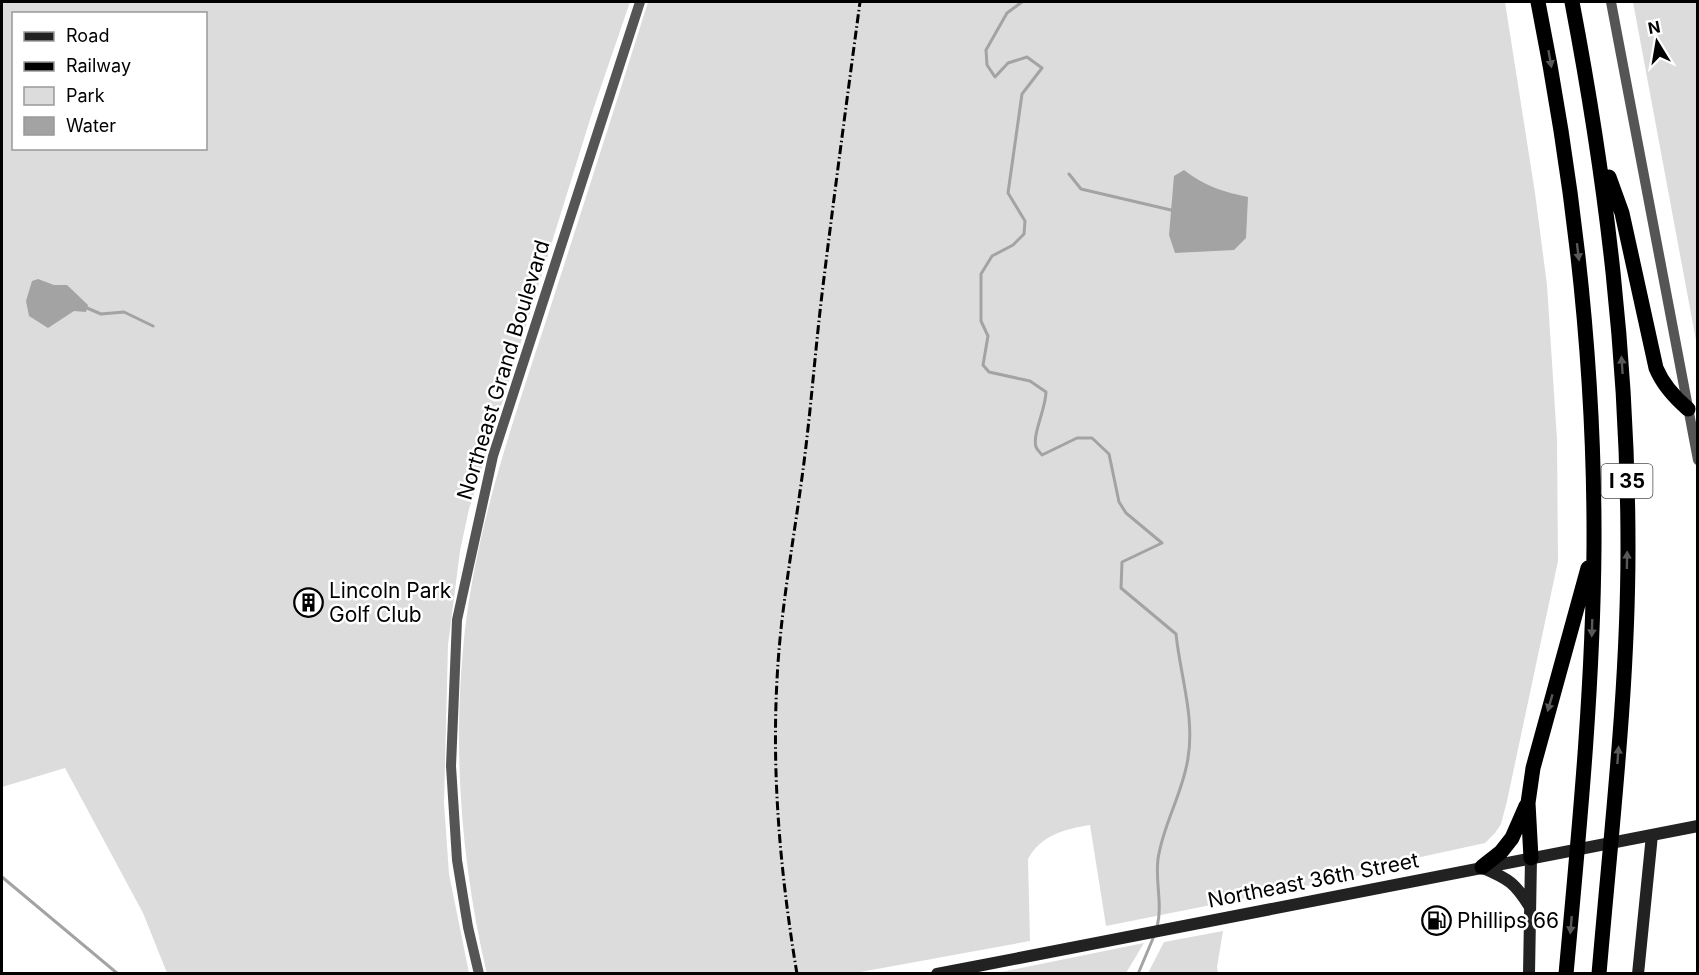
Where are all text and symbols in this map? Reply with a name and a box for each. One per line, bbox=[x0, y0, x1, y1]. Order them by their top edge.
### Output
legend bbox=[12, 12, 207, 150]
north arrow bbox=[1627, 12, 1687, 72]
text: N bbox=[1646, 16, 1662, 38]
text: Road bbox=[66, 25, 109, 46]
one-way arrow bbox=[1545, 50, 1554, 69]
text: Railway bbox=[66, 55, 131, 76]
text: Park bbox=[66, 85, 105, 106]
text: Water bbox=[66, 115, 116, 136]
street label: Northeast Grand Boulevard bbox=[452, 237, 554, 503]
one-way arrow bbox=[1573, 242, 1583, 261]
one-way arrow bbox=[1617, 356, 1627, 375]
road number: I 35 bbox=[1602, 464, 1652, 498]
one-way arrow bbox=[1623, 550, 1632, 569]
place label: Lincoln Park Golf Club bbox=[329, 578, 452, 627]
building icon: Lincoln Park Golf Club bbox=[292, 586, 324, 618]
one-way arrow bbox=[1587, 618, 1596, 637]
one-way arrow bbox=[1545, 695, 1554, 713]
one-way arrow bbox=[1613, 745, 1622, 764]
street label: Northeast 36th Street bbox=[1205, 847, 1421, 913]
fuel station icon: Phillips 66 bbox=[1420, 904, 1452, 936]
place label: Phillips 66 bbox=[1457, 908, 1559, 933]
one-way arrow bbox=[1566, 916, 1575, 935]

